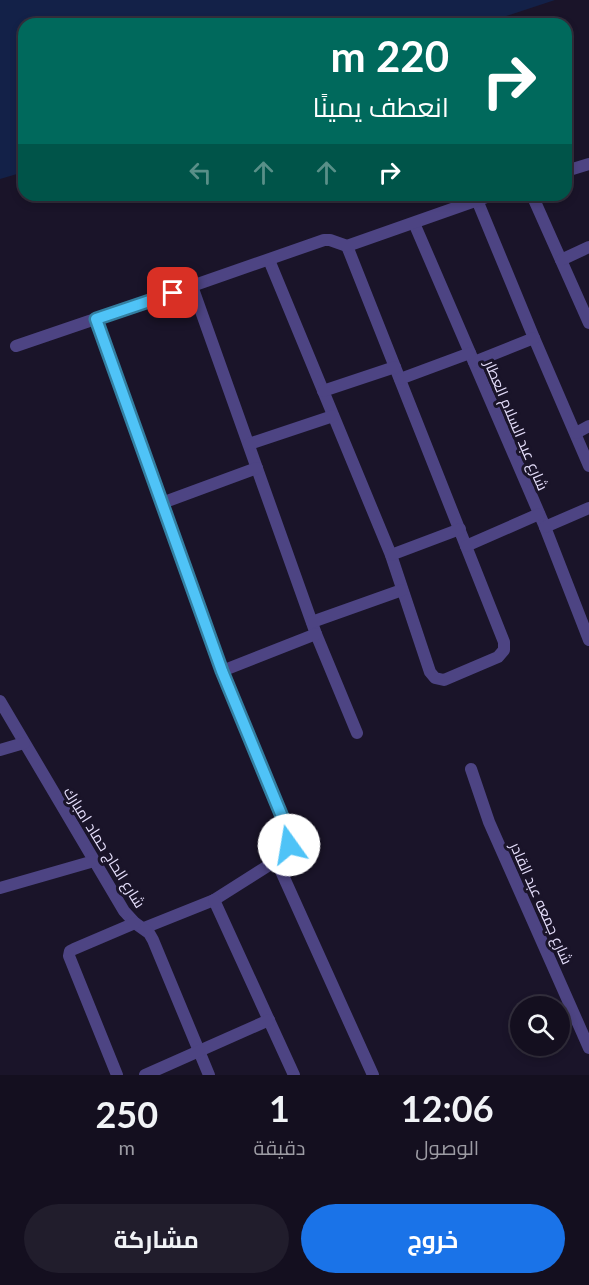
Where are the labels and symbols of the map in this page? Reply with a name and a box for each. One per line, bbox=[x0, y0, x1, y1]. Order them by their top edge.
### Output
pin bbox=[147, 267, 198, 318]
street label: شارع عبد السلام العطار bbox=[478, 356, 553, 494]
street label: شارع الحاج حماد امبارك bbox=[58, 783, 150, 912]
position arrow bbox=[257, 813, 321, 877]
street label: شارع جمعه عبد القادر bbox=[504, 838, 577, 968]

